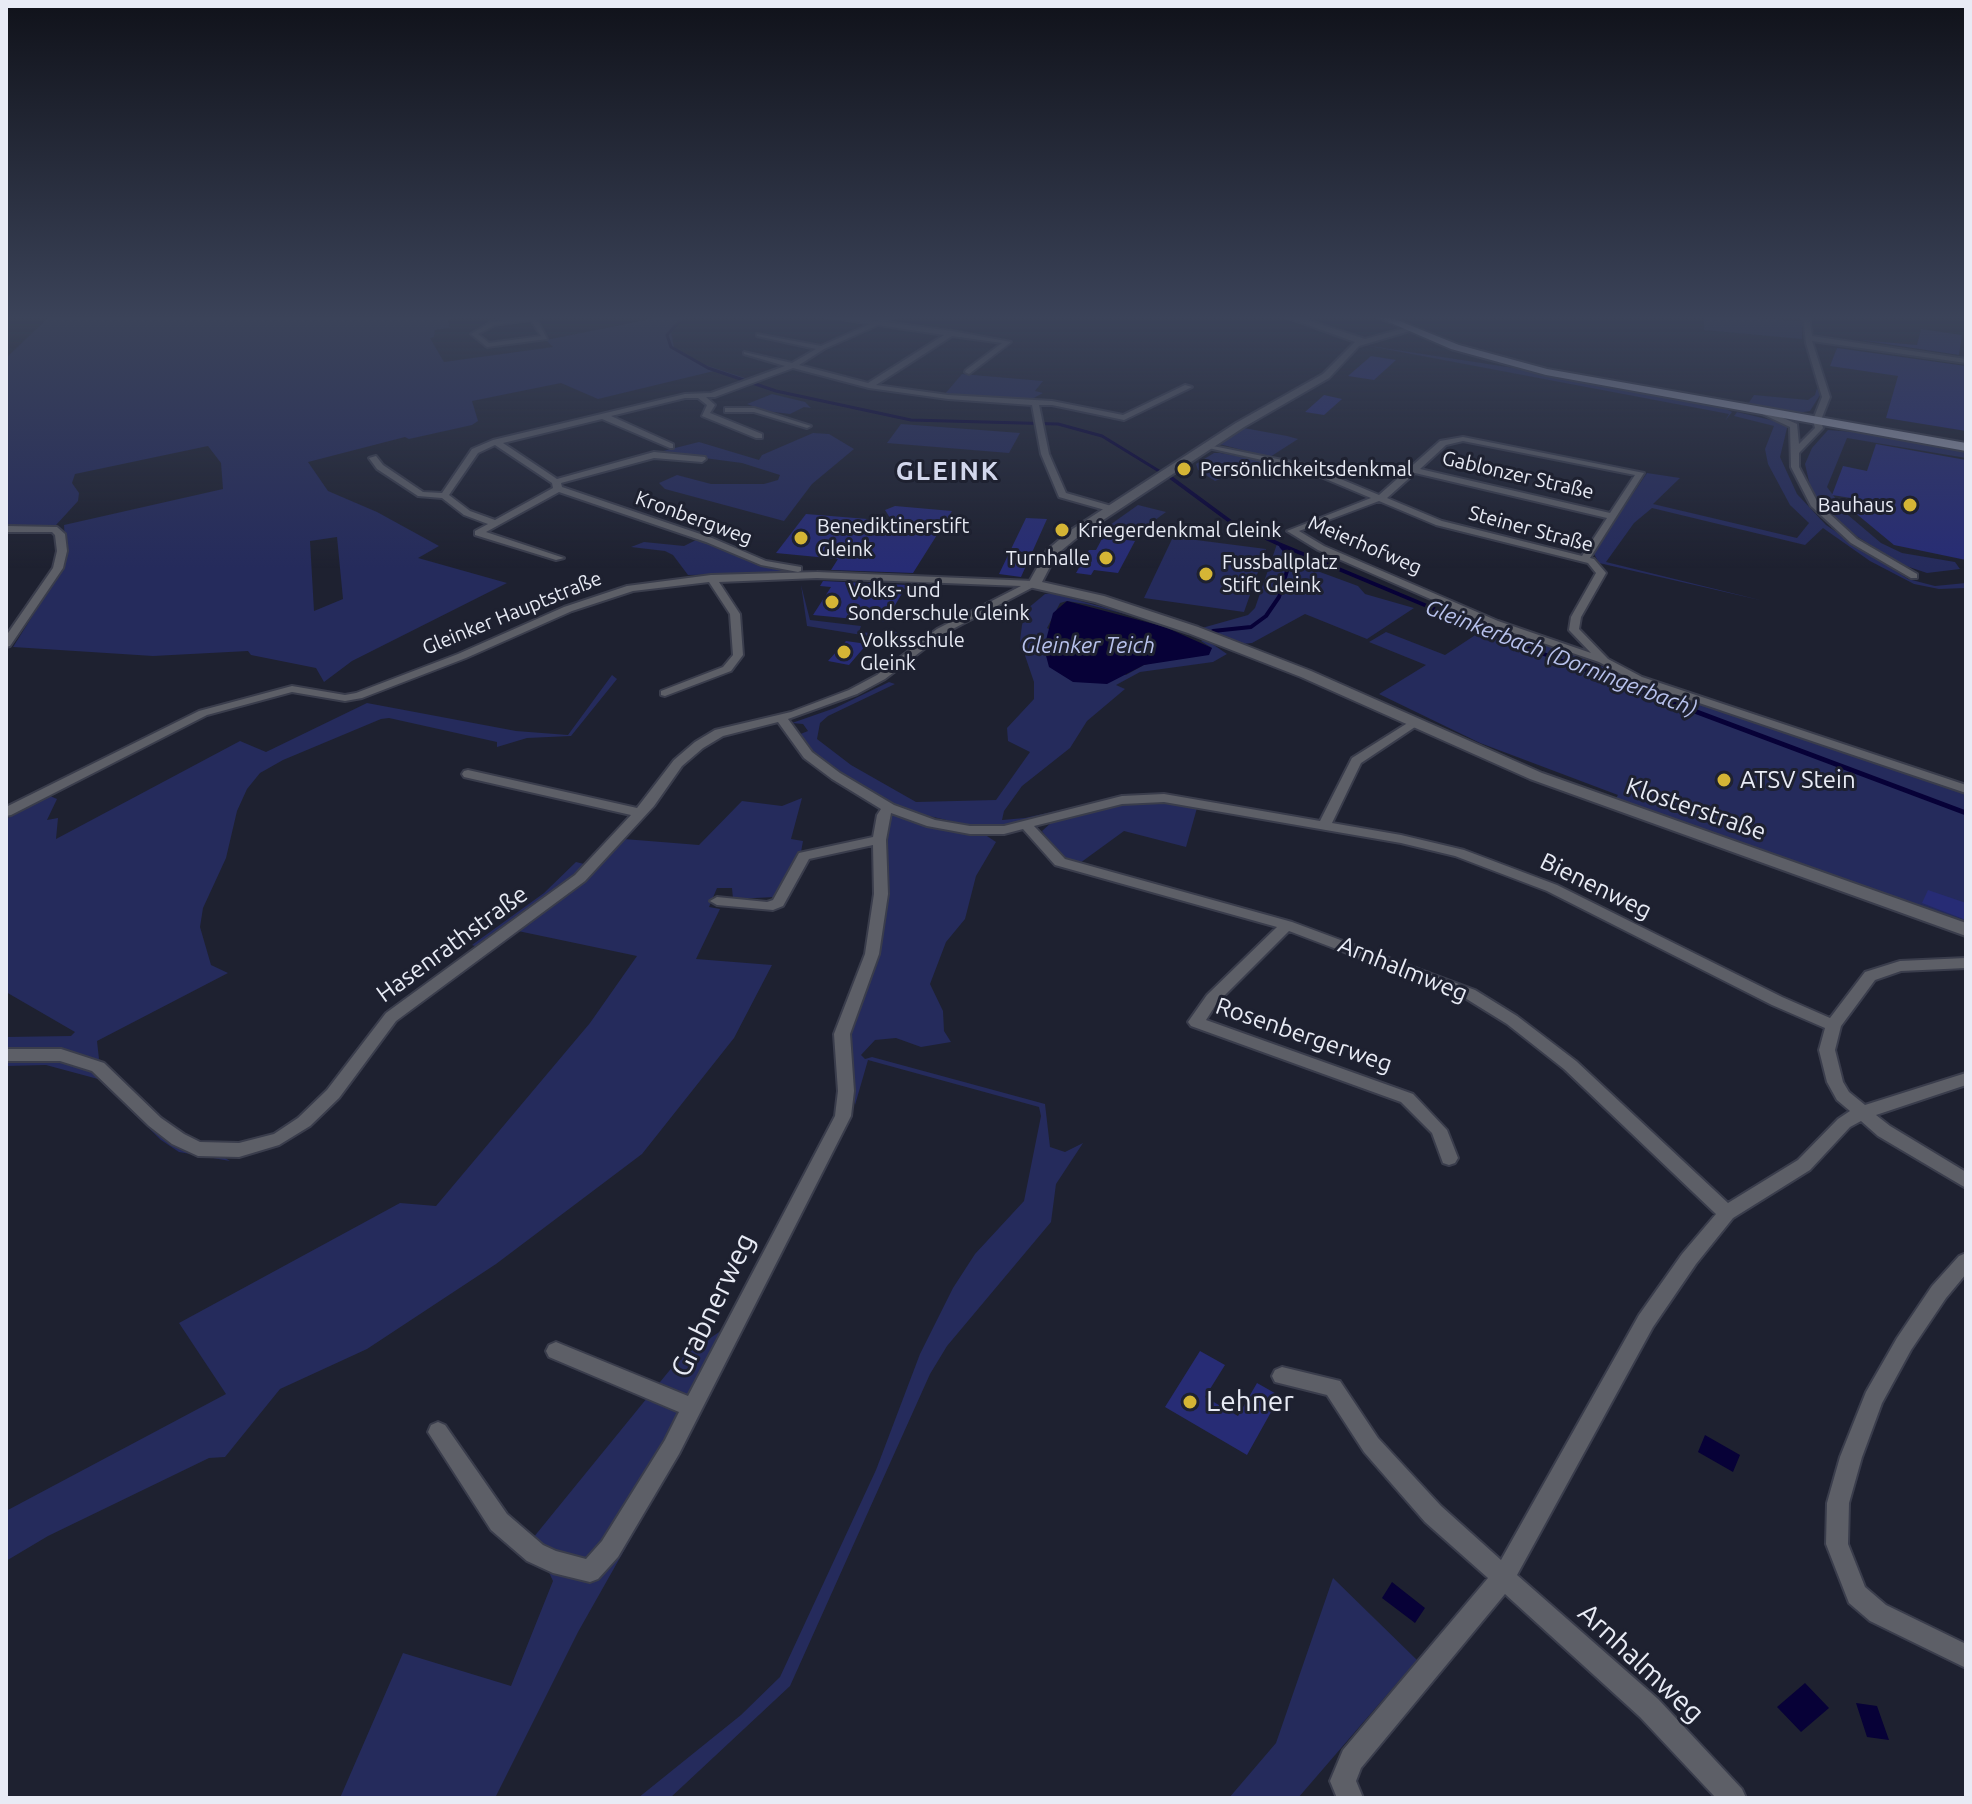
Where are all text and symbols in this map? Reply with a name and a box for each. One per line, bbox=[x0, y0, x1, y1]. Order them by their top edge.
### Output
street label: Gablonzer Straße bbox=[1440, 446, 1596, 504]
district label: GLEINK bbox=[896, 455, 1000, 487]
place label: Persönlichkeitsdenkmal bbox=[1200, 457, 1412, 481]
marker: Persönlichkeitsdenkmal bbox=[1175, 460, 1193, 478]
street label: Kronbergweg bbox=[632, 486, 756, 550]
place label: Bauhaus bbox=[1818, 493, 1894, 517]
marker: Bauhaus bbox=[1901, 496, 1919, 514]
street label: Steiner Straße bbox=[1466, 501, 1596, 557]
street label: Meierhofweg bbox=[1305, 510, 1425, 580]
place label: Benediktinerstift Gleink bbox=[817, 514, 969, 561]
place label: Kriegerdenkmal Gleink bbox=[1078, 518, 1281, 542]
marker: Kriegerdenkmal Gleink bbox=[1053, 521, 1071, 539]
marker: Benediktinerstift Gleink bbox=[792, 529, 810, 547]
place label: Turnhalle bbox=[1006, 546, 1090, 570]
marker: Turnhalle bbox=[1097, 549, 1115, 567]
place label: Fussballplatz Stift Gleink bbox=[1222, 550, 1338, 597]
marker: Fussballplatz Stift Gleink bbox=[1197, 565, 1215, 583]
street label: Gleinker Hauptstraße bbox=[419, 566, 605, 660]
place label: Volks- und Sonderschule Gleink bbox=[848, 578, 1030, 625]
marker: Volks- und Sonderschule Gleink bbox=[823, 593, 841, 611]
water label: Gleinkerbach (Dorningerbach) bbox=[1422, 594, 1700, 722]
place label: Volksschule Gleink bbox=[860, 628, 965, 675]
water label: Gleinker Teich bbox=[1021, 633, 1155, 659]
marker: Volksschule Gleink bbox=[835, 643, 853, 661]
place label: ATSV Stein bbox=[1740, 766, 1856, 794]
marker: ATSV Stein bbox=[1715, 771, 1733, 789]
street label: Klosterstraße bbox=[1622, 772, 1770, 846]
street label: Bienenweg bbox=[1535, 847, 1657, 925]
street label: Hasenrathstraße bbox=[371, 879, 533, 1009]
street label: Arnhalmweg bbox=[1334, 930, 1472, 1008]
street label: Rosenbergerweg bbox=[1212, 991, 1396, 1079]
street label: Grabnerweg bbox=[664, 1228, 762, 1382]
place label: Lehner bbox=[1206, 1385, 1294, 1419]
marker: Lehner bbox=[1181, 1393, 1199, 1411]
street label: Arnhalmweg bbox=[1571, 1596, 1711, 1730]

